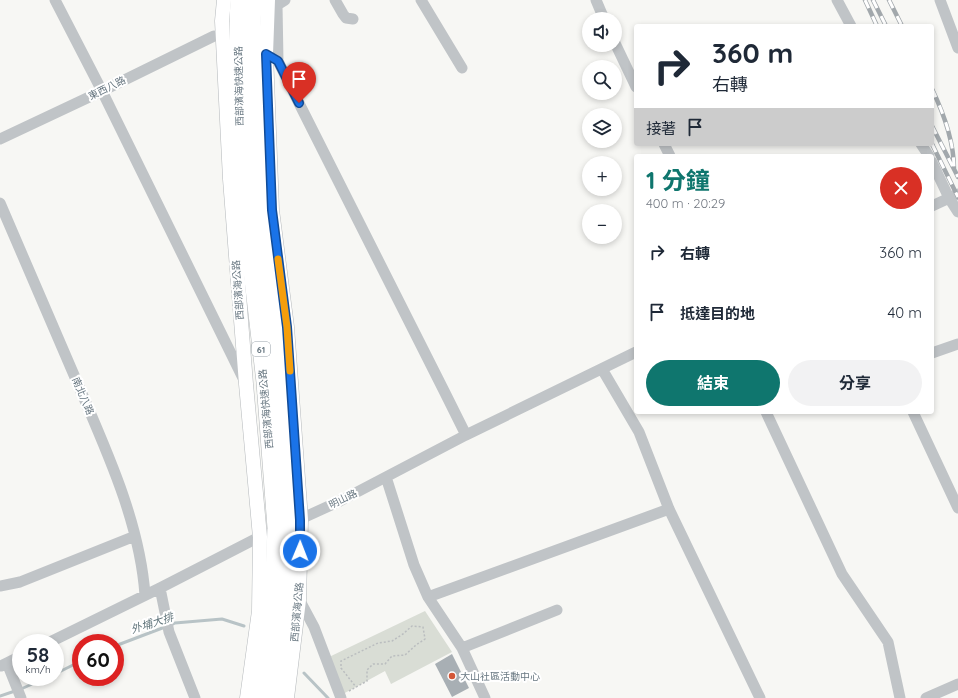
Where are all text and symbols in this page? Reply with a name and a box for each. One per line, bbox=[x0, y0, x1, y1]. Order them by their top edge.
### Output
map controls bbox=[582, 12, 622, 244]
button: sound bbox=[582, 12, 622, 52]
text: 360 m bbox=[712, 35, 793, 70]
icon: right bbox=[646, 40, 698, 92]
street label: 西部濱海快速公路 bbox=[232, 46, 246, 126]
button: search bbox=[582, 60, 622, 100]
pin bbox=[282, 62, 316, 103]
icon: arrive bbox=[288, 68, 310, 90]
street label: 東西八路 bbox=[86, 73, 128, 103]
text: 右轉 bbox=[712, 73, 748, 96]
button: layers bbox=[582, 108, 622, 148]
icon: arrive bbox=[684, 116, 706, 138]
text: 接著 bbox=[646, 119, 676, 138]
button: + bbox=[582, 156, 622, 196]
text: 1 分鐘 bbox=[646, 165, 710, 195]
button: close bbox=[880, 167, 922, 209]
text: 400 m · 20:29 bbox=[646, 195, 725, 211]
button: − bbox=[582, 204, 622, 244]
icon: right bbox=[646, 241, 668, 263]
text: 360 m bbox=[879, 243, 922, 262]
text: 右轉 bbox=[680, 244, 710, 263]
street label: 西部濱海公路 bbox=[229, 260, 247, 320]
icon: arrive bbox=[646, 301, 668, 323]
text: 40 m bbox=[887, 303, 922, 322]
text: 抵達目的地 bbox=[680, 304, 755, 323]
road number: 61 bbox=[252, 342, 270, 356]
button: 結束 bbox=[646, 360, 780, 406]
button: 分享 bbox=[788, 360, 922, 406]
street label: 西部濱海快速公路 bbox=[256, 369, 276, 449]
street label: 南北八路 bbox=[69, 375, 97, 417]
street label: 明山路 bbox=[327, 487, 359, 511]
position arrow bbox=[279, 530, 321, 572]
street label: 西部濱海公路 bbox=[288, 582, 306, 642]
water label: 外埔大排 bbox=[129, 609, 177, 636]
speed limit sign: 60 bbox=[72, 634, 124, 686]
text: 58 bbox=[27, 642, 49, 667]
text: km/h bbox=[25, 663, 51, 676]
place label: 大山社區活動中心 bbox=[460, 670, 540, 683]
marker: 大山社區活動中心 bbox=[447, 671, 457, 681]

